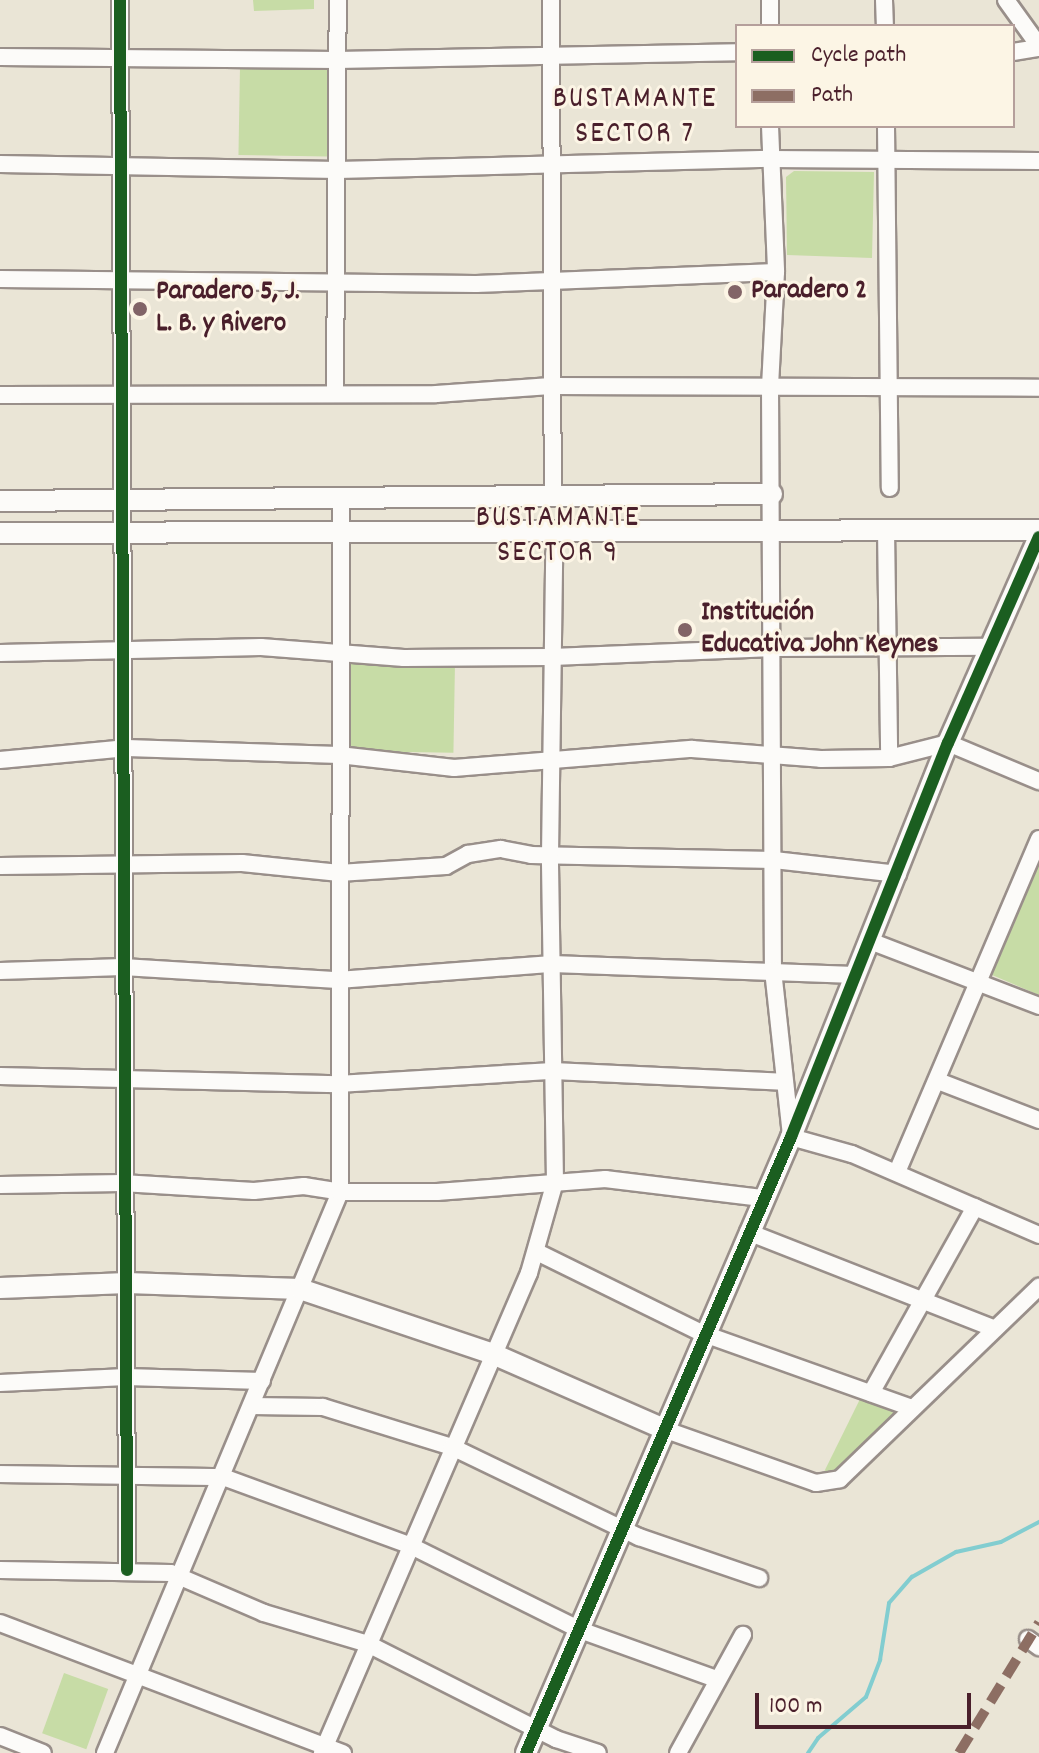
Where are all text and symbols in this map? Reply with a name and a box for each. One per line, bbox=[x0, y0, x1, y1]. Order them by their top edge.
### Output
legend bbox=[735, 24, 1015, 128]
text: Cycle path bbox=[811, 39, 906, 73]
text: Path bbox=[811, 79, 853, 113]
district label: BUSTAMANTE SECTOR 7 bbox=[553, 83, 717, 154]
place label: Paradero 2 bbox=[751, 275, 867, 309]
place label: Paradero 5, J. L. B. y Rivero bbox=[156, 276, 300, 342]
marker: Paradero 2 bbox=[726, 283, 744, 301]
marker: Paradero 5, J. L. B. y Rivero bbox=[131, 300, 149, 318]
district label: BUSTAMANTE SECTOR 9 bbox=[476, 502, 640, 572]
place label: Institución Educativa John Keynes bbox=[701, 597, 938, 663]
marker: Institución Educativa John Keynes bbox=[676, 621, 694, 639]
scale bar bbox=[759, 1677, 975, 1727]
text: 100 m bbox=[769, 1690, 822, 1724]

